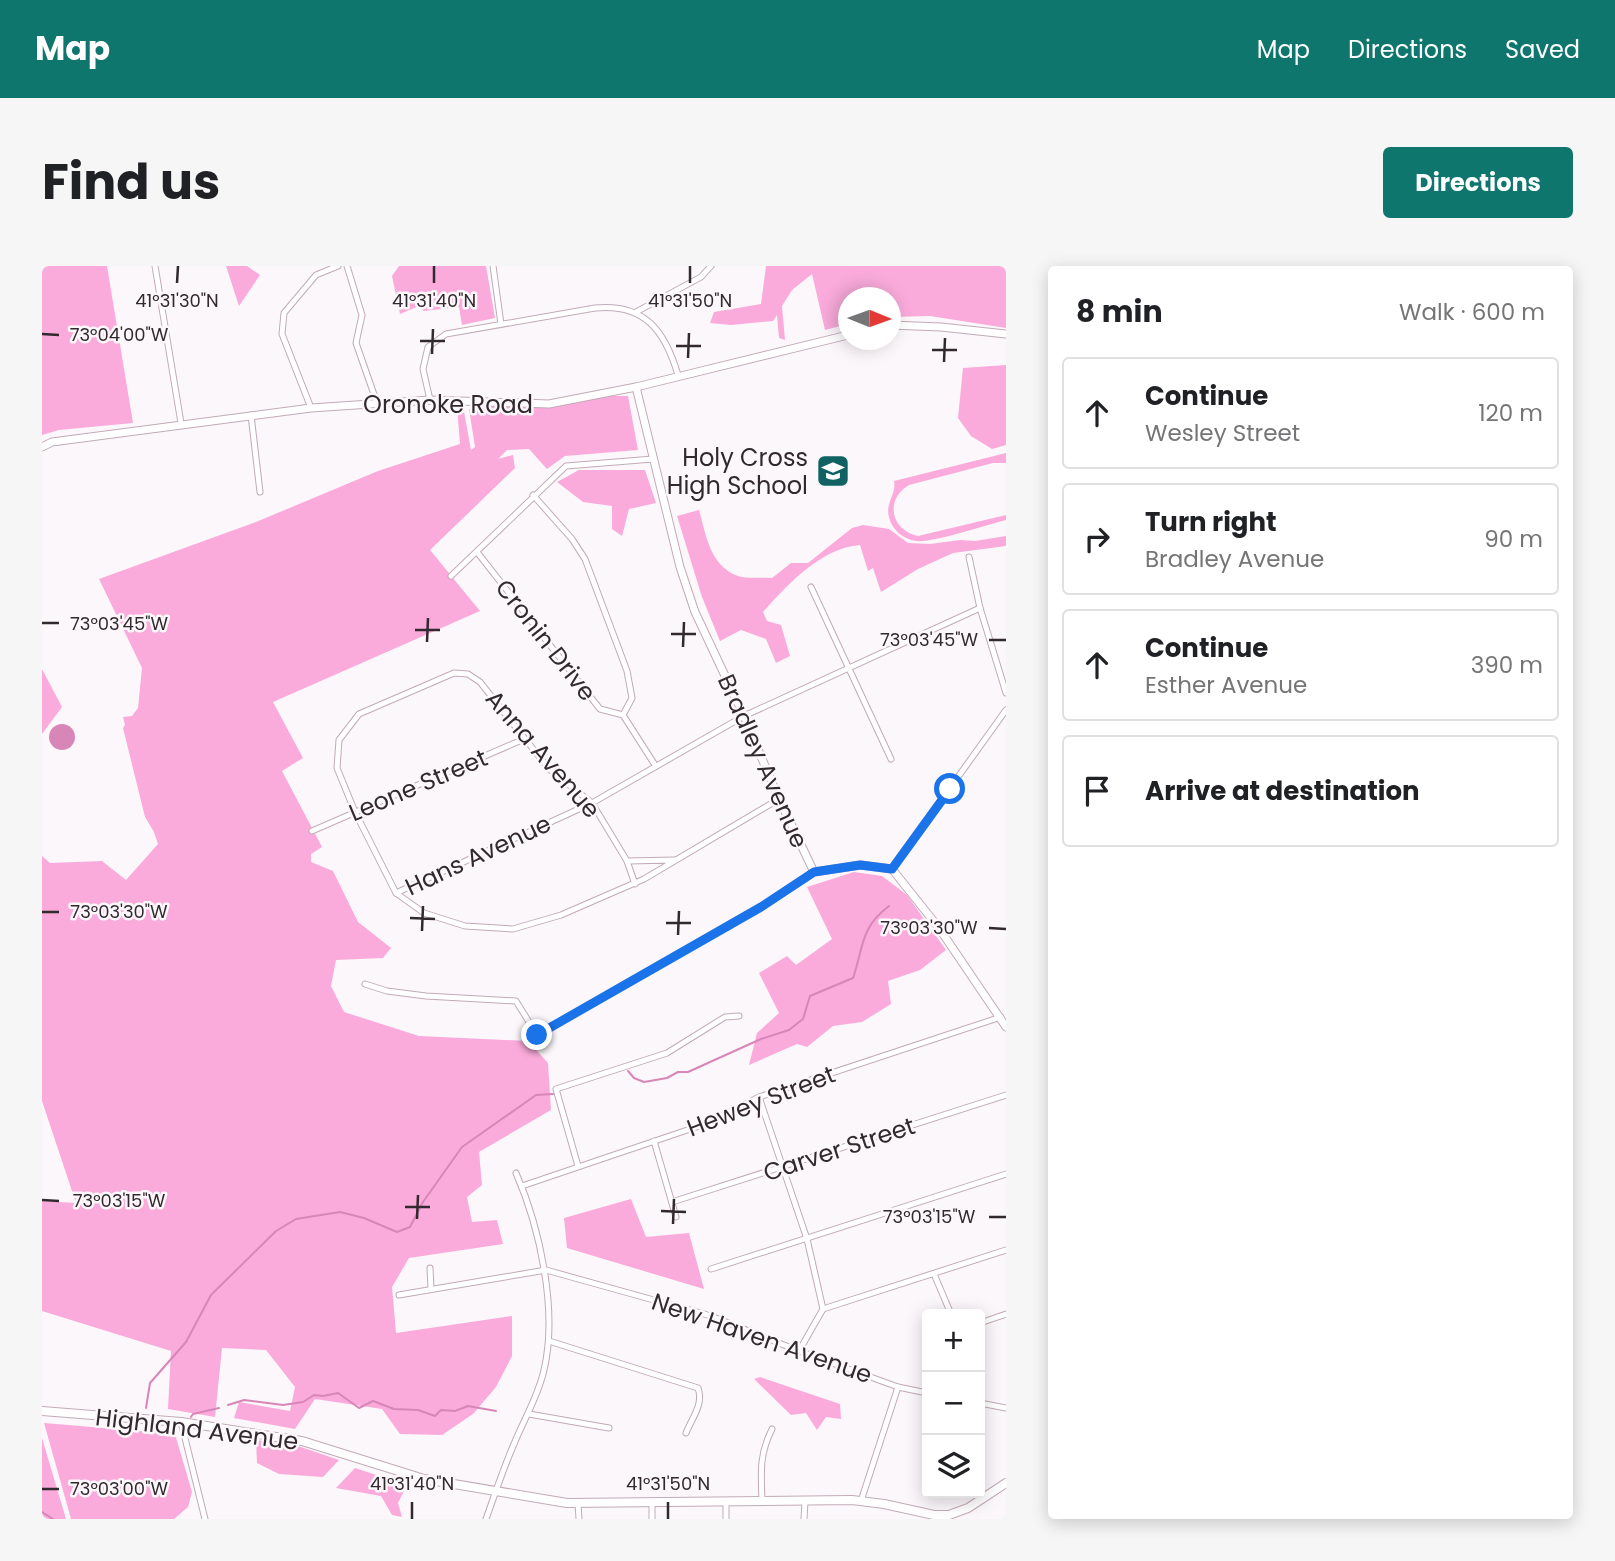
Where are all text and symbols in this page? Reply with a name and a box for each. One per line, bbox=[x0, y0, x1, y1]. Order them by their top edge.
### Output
text: Map bbox=[35, 25, 110, 72]
text: Map bbox=[1257, 33, 1310, 66]
text: Directions bbox=[1348, 33, 1467, 66]
text: Saved bbox=[1505, 33, 1580, 66]
button: Directions bbox=[1383, 147, 1573, 218]
text: Find us bbox=[42, 148, 220, 216]
north arrow bbox=[838, 287, 901, 350]
text: 41°31'30"N bbox=[135, 288, 219, 313]
text: 41°31'40"N bbox=[392, 288, 476, 313]
text: 41°31'50"N bbox=[648, 288, 732, 313]
text: 8 min bbox=[1076, 290, 1163, 333]
text: Walk · 600 m bbox=[1399, 296, 1545, 328]
text: 73°04'00"W bbox=[70, 322, 169, 347]
text: Continue bbox=[1145, 378, 1268, 414]
street label: Oronoke Road bbox=[363, 388, 533, 421]
icon: ahead bbox=[1078, 394, 1116, 432]
text: 120 m bbox=[1478, 397, 1543, 429]
text: Wesley Street bbox=[1145, 417, 1300, 449]
place label: Holy Cross High School bbox=[667, 441, 808, 502]
school or university icon: Holy Cross High School bbox=[814, 452, 852, 490]
text: Turn right bbox=[1145, 504, 1277, 540]
icon: right bbox=[1078, 520, 1116, 558]
text: 90 m bbox=[1484, 523, 1543, 555]
text: Bradley Avenue bbox=[1145, 543, 1324, 575]
street label: Cronin Drive bbox=[488, 572, 604, 708]
text: 73°03'45"W bbox=[70, 611, 168, 636]
text: 73°03'45"W bbox=[880, 627, 978, 652]
text: Continue bbox=[1145, 630, 1268, 666]
icon: ahead bbox=[1078, 646, 1116, 684]
text: 390 m bbox=[1471, 649, 1543, 681]
street label: Bradley Avenue bbox=[710, 669, 816, 853]
text: Esther Avenue bbox=[1145, 669, 1307, 701]
street label: Anna Avenue bbox=[478, 683, 608, 825]
street label: Leone Street bbox=[344, 741, 492, 829]
icon: arrive bbox=[1078, 772, 1116, 810]
route start bbox=[934, 773, 965, 804]
text: Arrive at destination bbox=[1145, 773, 1420, 809]
street label: Hans Avenue bbox=[400, 807, 556, 903]
text: 73°03'30"W bbox=[70, 899, 168, 924]
text: 73°03'30"W bbox=[880, 915, 978, 940]
route end bbox=[521, 1019, 552, 1050]
street label: Hewey Street bbox=[682, 1058, 840, 1144]
street label: Carver Street bbox=[759, 1109, 919, 1189]
text: 73°03'15"W bbox=[73, 1188, 166, 1213]
text: 73°03'15"W bbox=[883, 1204, 976, 1229]
street label: New Haven Avenue bbox=[647, 1285, 877, 1391]
map controls bbox=[922, 1309, 985, 1498]
button: + bbox=[922, 1309, 985, 1372]
button: − bbox=[922, 1372, 985, 1435]
street label: Highland Avenue bbox=[94, 1400, 300, 1458]
button: layers bbox=[922, 1435, 985, 1498]
text: 41°31'40"N bbox=[370, 1471, 454, 1496]
text: 41°31'50"N bbox=[626, 1471, 710, 1496]
text: 73°03'00"W bbox=[70, 1476, 168, 1501]

